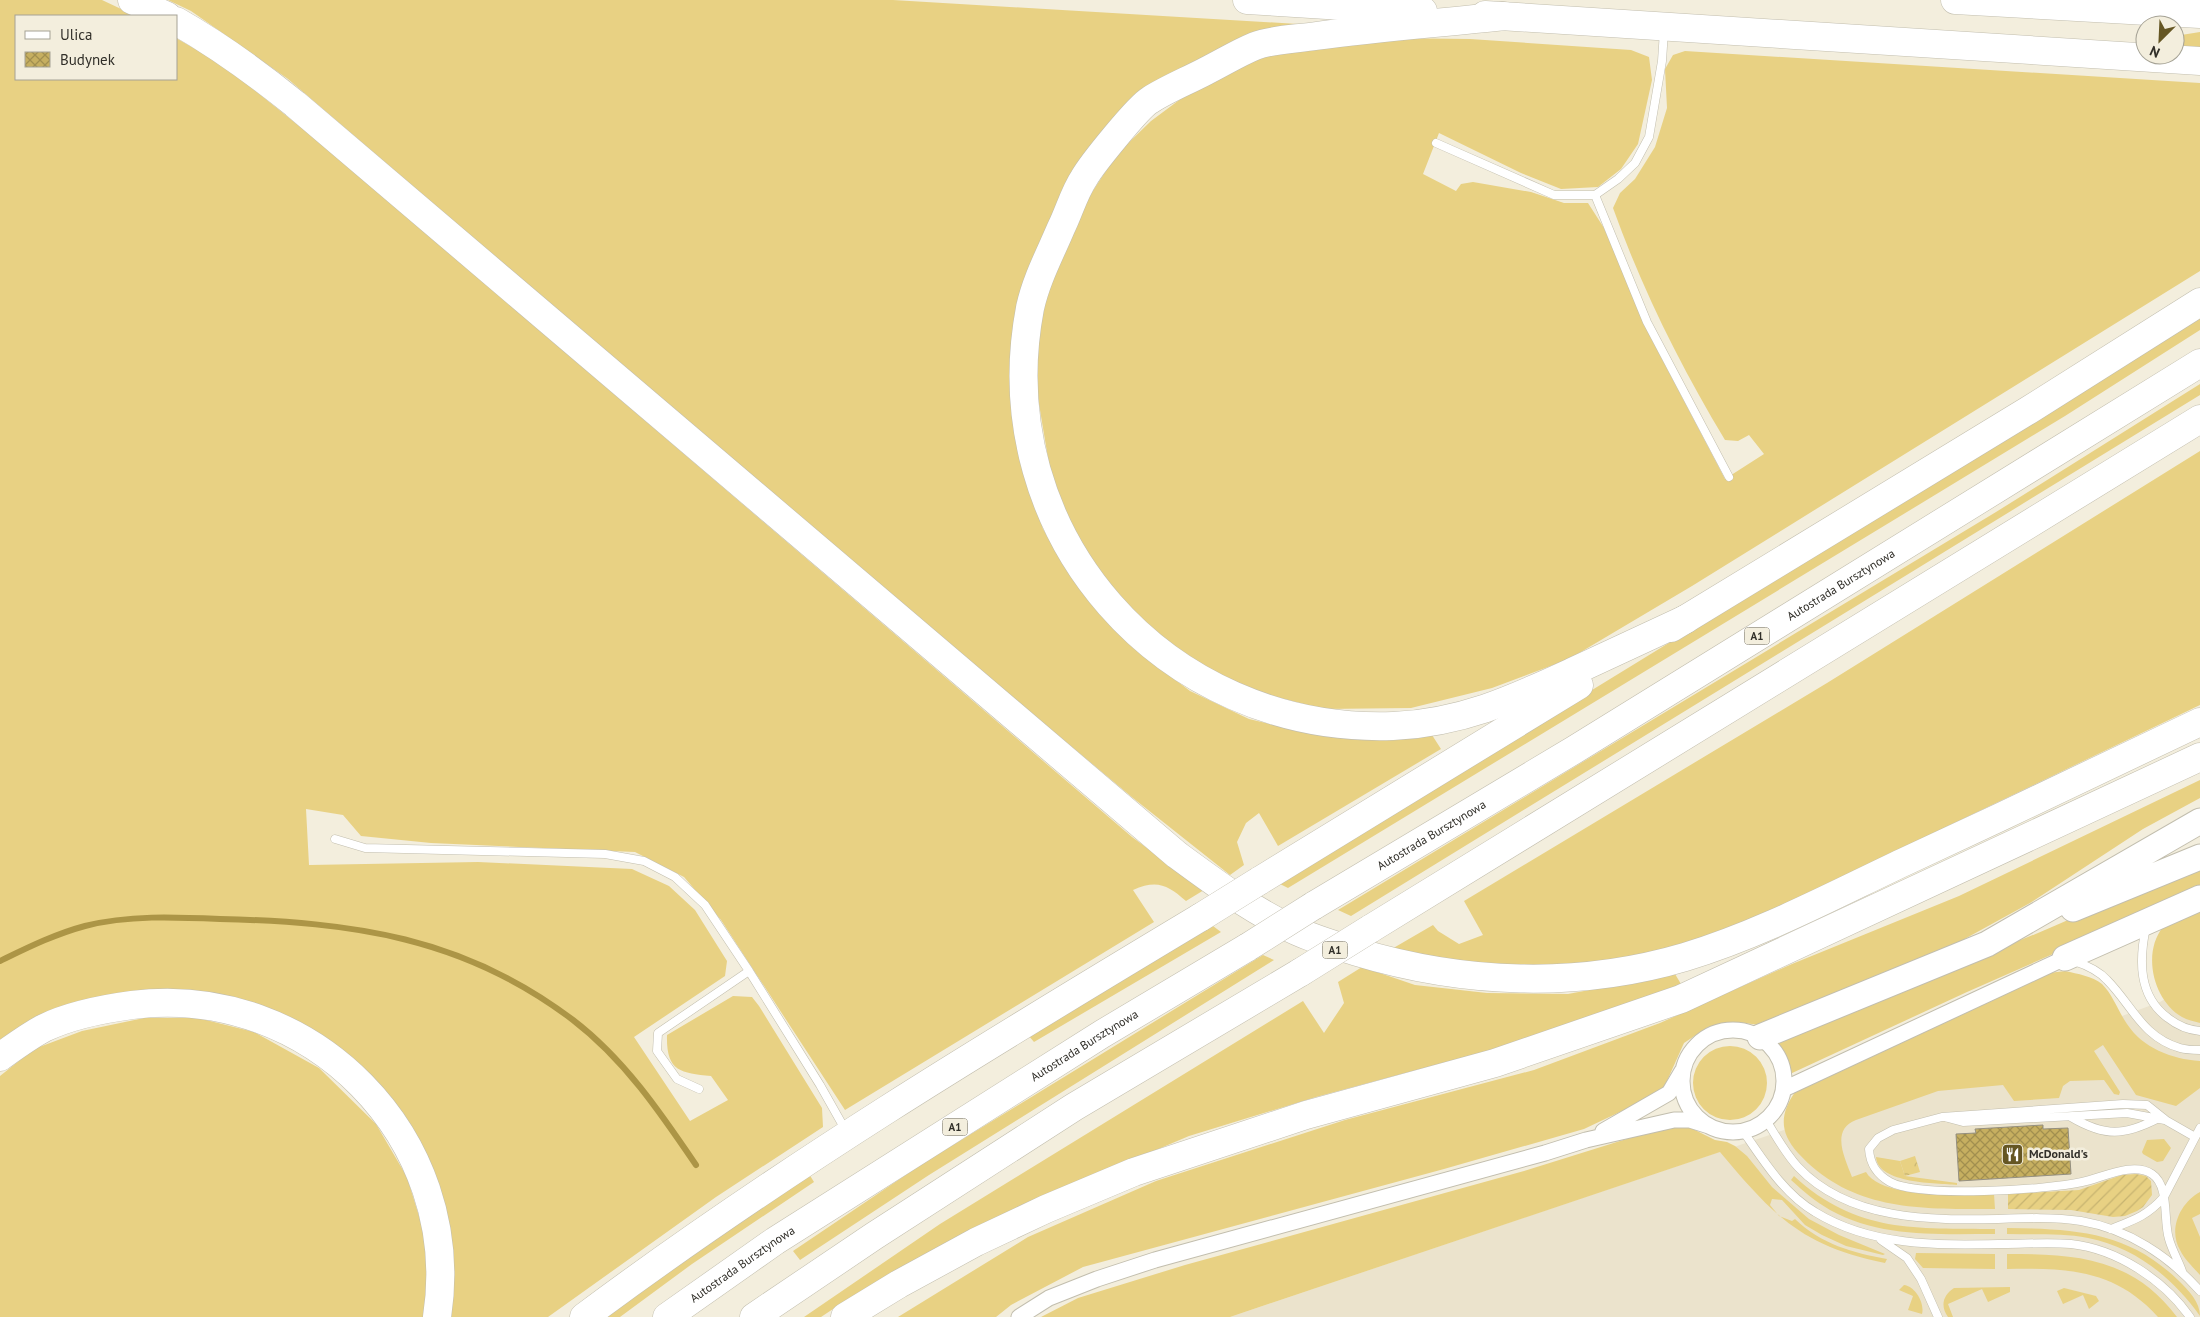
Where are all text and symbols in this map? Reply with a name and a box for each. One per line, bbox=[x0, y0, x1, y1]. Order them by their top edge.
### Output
legend bbox=[15, 15, 178, 80]
north arrow bbox=[2135, 15, 2185, 65]
text: Ulica bbox=[60, 25, 92, 44]
text: N bbox=[2147, 42, 2163, 62]
text: Budynek bbox=[60, 50, 116, 69]
street label: Autostrada Bursztynowa bbox=[1784, 545, 1898, 623]
road number: A1 bbox=[1744, 628, 1770, 644]
street label: Autostrada Bursztynowa bbox=[1374, 796, 1488, 873]
road number: A1 bbox=[1322, 942, 1348, 958]
street label: Autostrada Bursztynowa bbox=[1028, 1006, 1141, 1084]
road number: A1 bbox=[942, 1118, 968, 1136]
restaurant icon: McDonald's bbox=[2001, 1142, 2025, 1166]
place label: McDonald's bbox=[2029, 1146, 2088, 1161]
street label: Autostrada Bursztynowa bbox=[687, 1222, 797, 1305]

